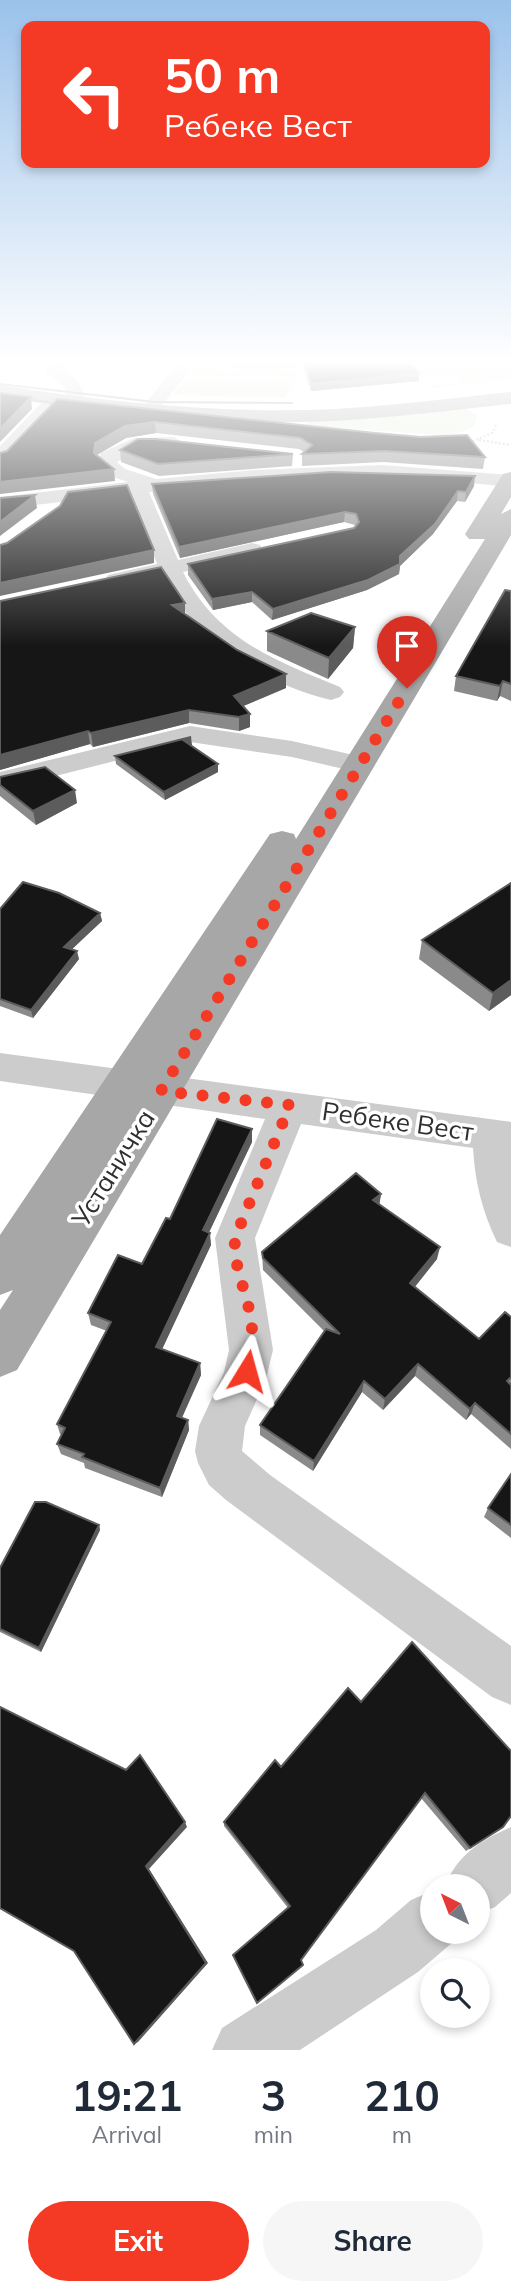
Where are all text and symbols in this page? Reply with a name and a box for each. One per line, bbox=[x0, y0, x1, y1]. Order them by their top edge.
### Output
text: 50 m bbox=[164, 44, 280, 105]
icon: left bbox=[49, 49, 140, 140]
text: Ребеке Вест bbox=[164, 105, 352, 145]
pin bbox=[377, 616, 437, 688]
icon: arrive bbox=[388, 627, 426, 665]
street label: Ребеке Вест bbox=[320, 1094, 476, 1148]
street label: Устаничка bbox=[64, 1103, 162, 1234]
position arrow bbox=[210, 1334, 284, 1408]
north arrow bbox=[420, 1874, 490, 1944]
map controls bbox=[420, 1874, 490, 2028]
button: search bbox=[420, 1958, 490, 2028]
text: 19:21 bbox=[71, 2069, 182, 2122]
text: 3 bbox=[261, 2069, 286, 2122]
text: 210 bbox=[364, 2069, 440, 2122]
text: Arrival bbox=[92, 2120, 162, 2149]
text: min bbox=[254, 2120, 293, 2149]
text: m bbox=[392, 2120, 412, 2149]
button: Exit bbox=[28, 2201, 249, 2281]
button: Share bbox=[263, 2201, 483, 2281]

